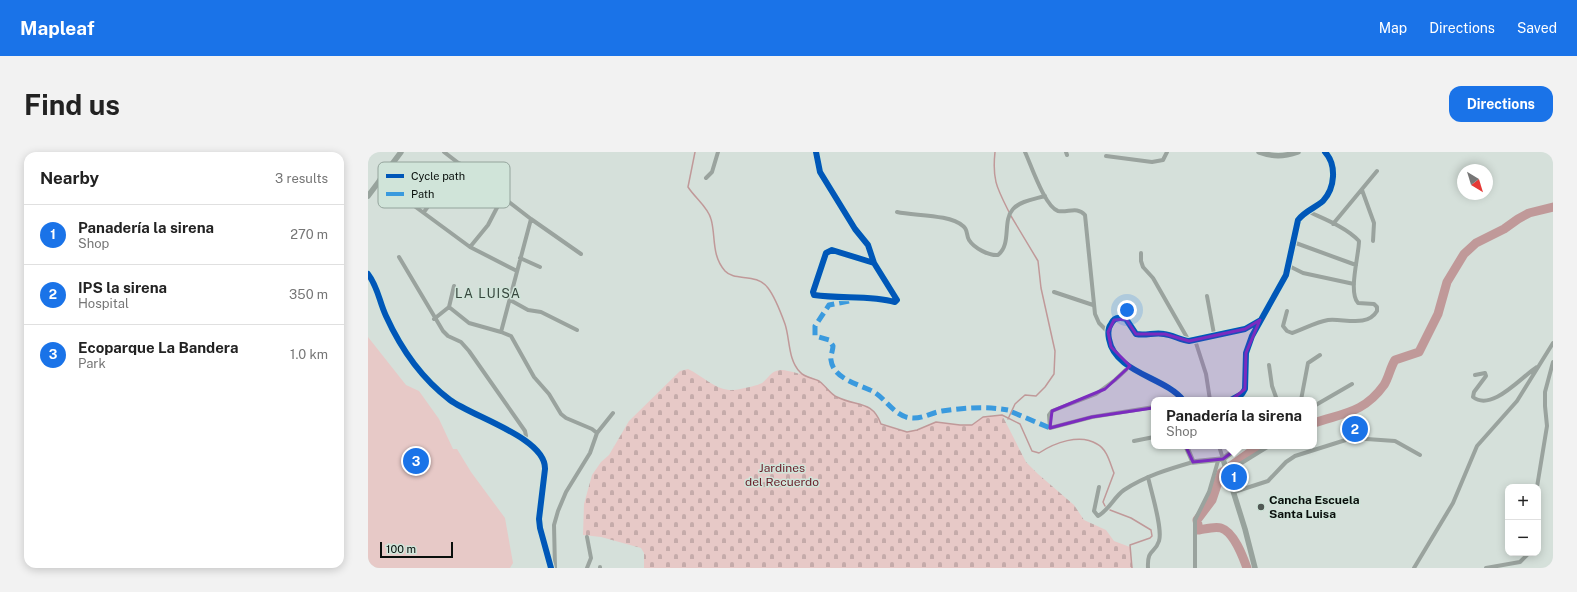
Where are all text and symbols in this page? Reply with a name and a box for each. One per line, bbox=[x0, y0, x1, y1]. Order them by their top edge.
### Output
text: Mapleaf bbox=[20, 17, 94, 39]
text: Map bbox=[1379, 20, 1407, 36]
text: Directions bbox=[1429, 20, 1495, 36]
text: Saved bbox=[1517, 20, 1557, 36]
button: Directions bbox=[1449, 86, 1553, 122]
text: Find us bbox=[24, 88, 120, 121]
legend bbox=[378, 162, 510, 208]
north arrow bbox=[1457, 164, 1493, 200]
text: Nearby bbox=[40, 168, 99, 188]
text: Cycle path bbox=[411, 170, 465, 182]
text: 3 results bbox=[275, 171, 328, 186]
text: Path bbox=[411, 188, 434, 200]
text: Panadería la sirena bbox=[78, 219, 214, 236]
text: 1 bbox=[50, 227, 56, 242]
text: 270 m bbox=[290, 227, 328, 242]
text: Shop bbox=[78, 236, 109, 251]
text: IPS la sirena bbox=[78, 279, 167, 296]
district label: LA LUISA bbox=[455, 286, 521, 301]
text: 2 bbox=[49, 287, 57, 302]
text: 350 m bbox=[289, 287, 328, 302]
text: Hospital bbox=[78, 296, 129, 311]
your location bbox=[1117, 300, 1137, 320]
text: Ecoparque La Bandera bbox=[78, 339, 238, 356]
text: 3 bbox=[49, 347, 57, 362]
text: 1.0 km bbox=[290, 347, 328, 362]
text: Park bbox=[78, 356, 106, 371]
popup bbox=[1151, 397, 1317, 449]
text: Panadería la sirena bbox=[1166, 407, 1302, 424]
pin: 2 bbox=[1342, 414, 1368, 444]
text: Shop bbox=[1166, 424, 1197, 439]
pin: 3 bbox=[403, 446, 429, 476]
park label: Jardines del Recuerdo bbox=[745, 461, 819, 489]
pin: 1 bbox=[1221, 462, 1247, 492]
map controls bbox=[1505, 484, 1541, 556]
button: + bbox=[1505, 484, 1541, 520]
place label: Cancha Escuela Santa Luisa bbox=[1269, 493, 1360, 521]
marker: Cancha Escuela Santa Luisa bbox=[1256, 502, 1266, 512]
button: − bbox=[1505, 520, 1541, 556]
scale bar bbox=[380, 540, 453, 559]
text: 100 m bbox=[386, 543, 416, 555]

